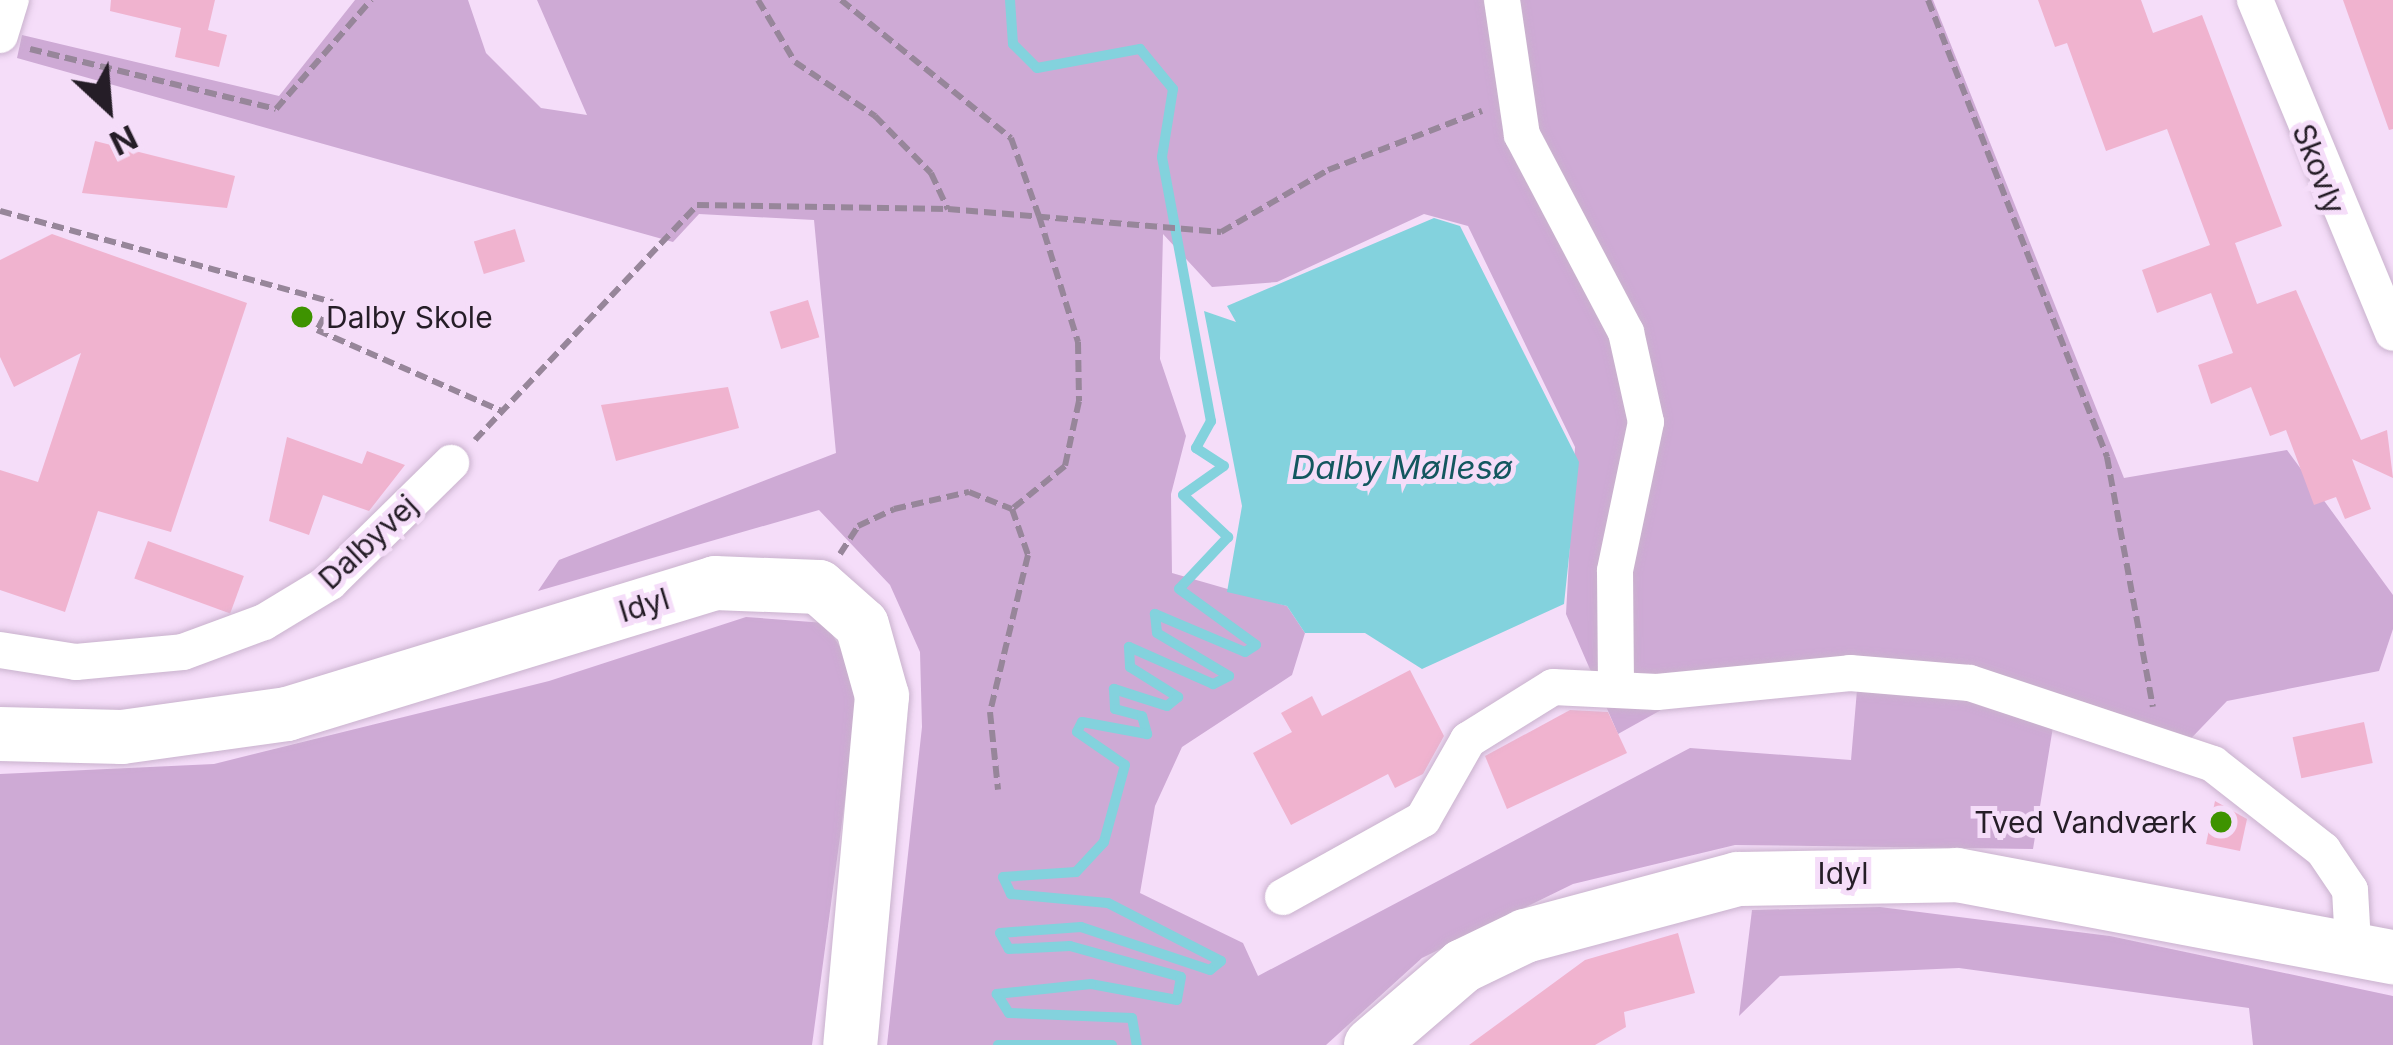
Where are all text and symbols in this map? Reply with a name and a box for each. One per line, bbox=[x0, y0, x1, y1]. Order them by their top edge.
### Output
north arrow bbox=[48, 48, 168, 168]
text: N bbox=[104, 117, 144, 164]
street label: Skovly bbox=[2285, 119, 2353, 219]
place label: Dalby Skole bbox=[326, 299, 493, 335]
marker: Dalby Skole bbox=[289, 304, 315, 330]
water label: Dalby Møllesø bbox=[1291, 448, 1513, 488]
street label: Dalbyvej bbox=[311, 487, 425, 597]
street label: Idyl bbox=[614, 580, 674, 630]
place label: Tved Vandværk bbox=[1974, 804, 2197, 840]
marker: Tved Vandværk bbox=[2208, 809, 2234, 835]
street label: Idyl bbox=[1818, 855, 1868, 891]

